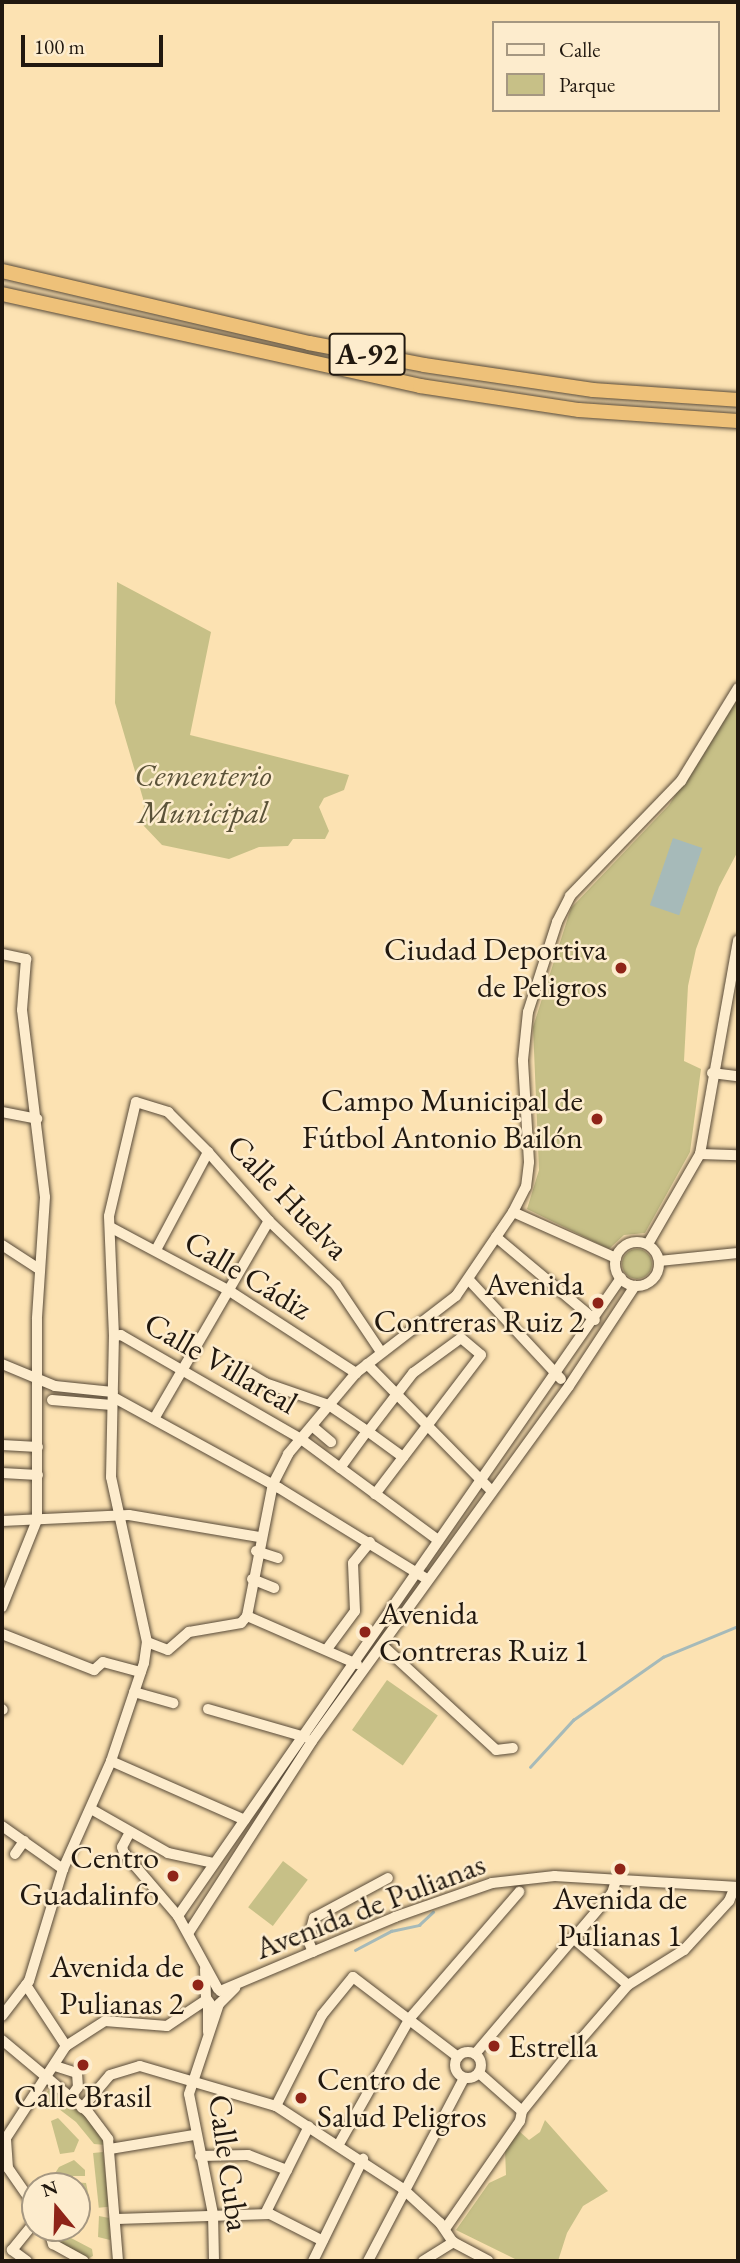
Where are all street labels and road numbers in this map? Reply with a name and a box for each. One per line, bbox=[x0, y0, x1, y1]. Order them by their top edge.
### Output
road number: A-92 bbox=[328, 328, 406, 380]
street label: Calle Huelva bbox=[219, 1126, 357, 1268]
street label: Calle Cádiz bbox=[178, 1222, 318, 1328]
street label: Calle Villareal bbox=[138, 1304, 304, 1422]
street label: Avenida de Pulianas bbox=[249, 1844, 491, 1968]
street label: Calle Cuba bbox=[200, 2092, 258, 2234]

